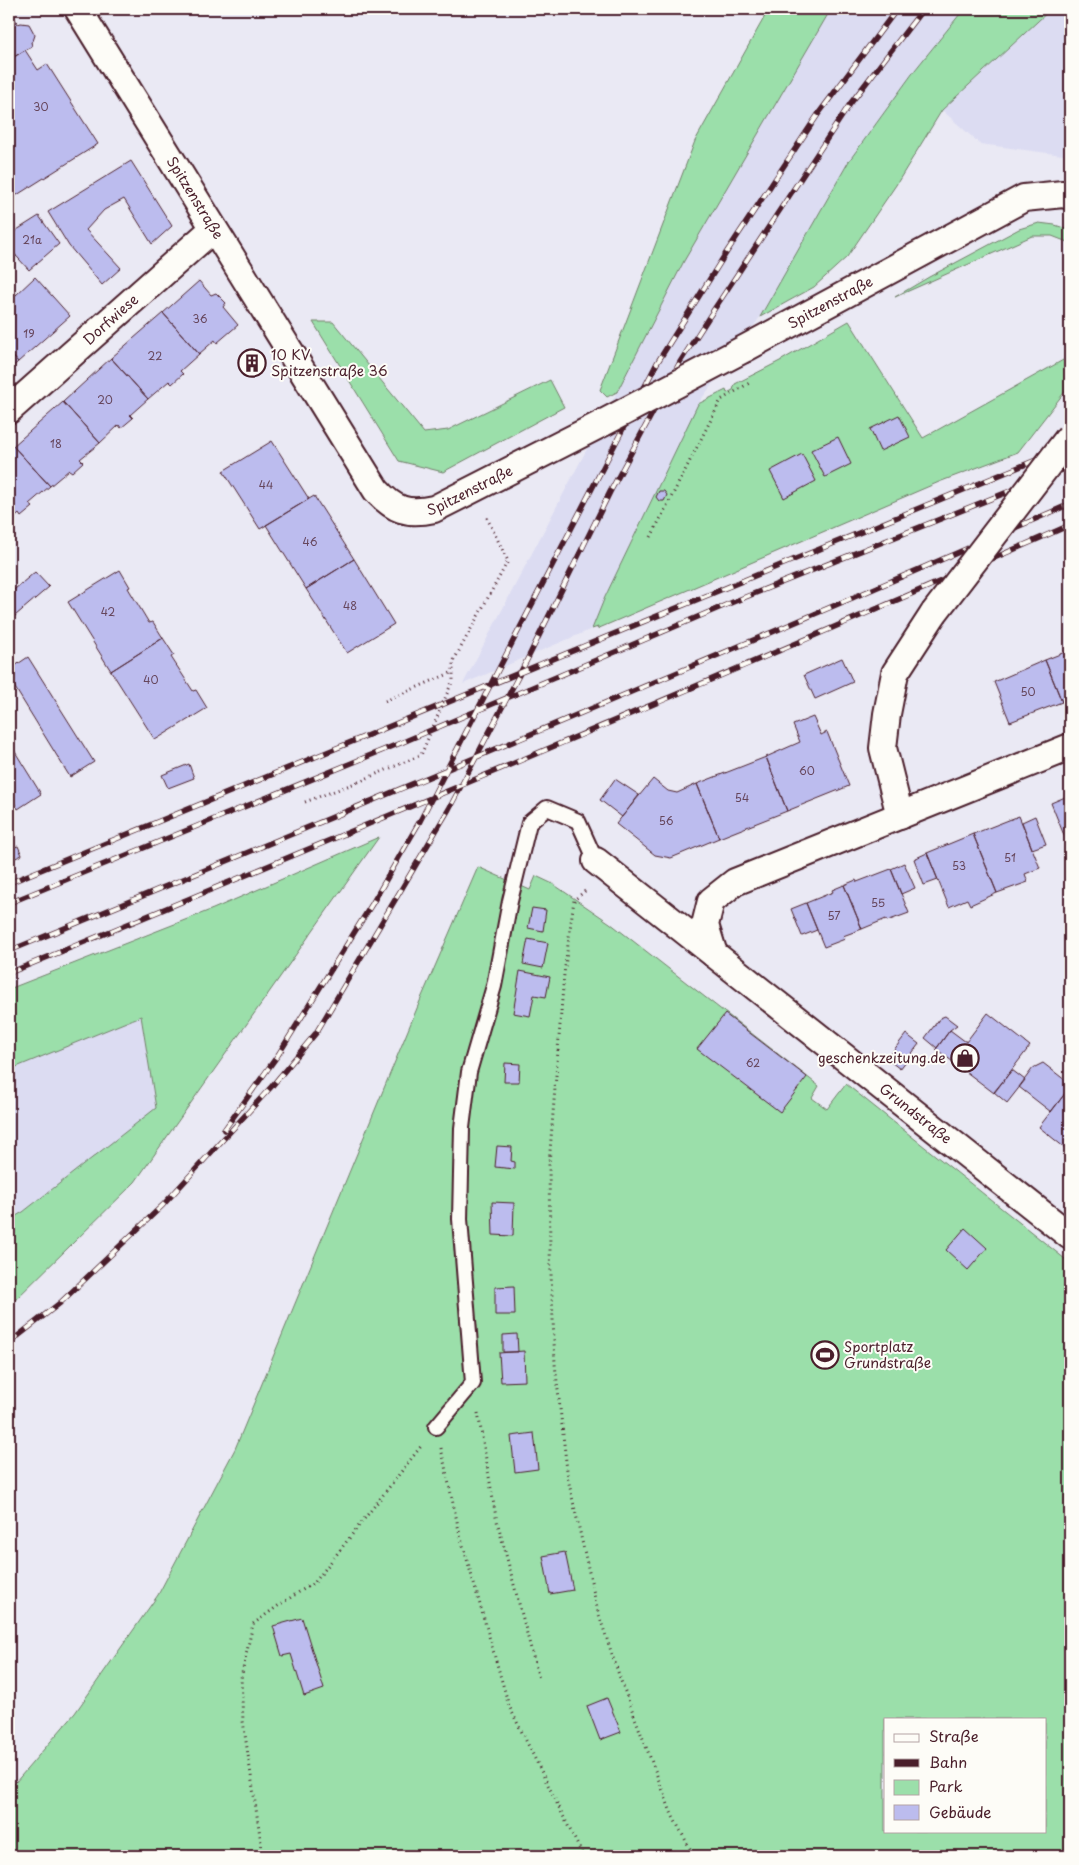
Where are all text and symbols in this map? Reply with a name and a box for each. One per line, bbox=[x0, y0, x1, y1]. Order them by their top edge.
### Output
house number: 30 bbox=[33, 98, 49, 115]
street label: Spitzenstraße bbox=[162, 152, 229, 243]
house number: 21a bbox=[22, 231, 42, 248]
street label: Spitzenstraße bbox=[784, 271, 876, 334]
street label: Dorfwiese bbox=[78, 289, 143, 350]
house number: 36 bbox=[193, 310, 208, 327]
house number: 19 bbox=[23, 325, 35, 342]
place label: 10 KV Spitzenstraße 36 bbox=[271, 344, 388, 381]
house number: 22 bbox=[148, 347, 162, 364]
building icon: 10 KV Spitzenstraße 36 bbox=[237, 348, 267, 378]
house number: 20 bbox=[97, 391, 113, 408]
house number: 18 bbox=[50, 435, 62, 452]
street label: Spitzenstraße bbox=[425, 460, 516, 520]
house number: 44 bbox=[259, 476, 273, 493]
house number: 46 bbox=[303, 533, 318, 550]
house number: 48 bbox=[343, 597, 357, 614]
house number: 42 bbox=[101, 603, 116, 620]
house number: 40 bbox=[143, 671, 159, 688]
house number: 50 bbox=[1020, 683, 1036, 700]
house number: 60 bbox=[799, 762, 815, 779]
house number: 54 bbox=[735, 789, 749, 806]
house number: 56 bbox=[659, 812, 674, 829]
house number: 51 bbox=[1004, 849, 1016, 866]
house number: 53 bbox=[952, 857, 966, 874]
house number: 55 bbox=[871, 894, 885, 911]
house number: 57 bbox=[827, 907, 841, 924]
shop icon: geschenkzeitung.de bbox=[950, 1043, 980, 1073]
place label: geschenkzeitung.de bbox=[818, 1047, 946, 1068]
house number: 62 bbox=[746, 1054, 760, 1071]
street label: Grundstraße bbox=[875, 1078, 957, 1149]
place label: Sportplatz Grundstraße bbox=[844, 1336, 931, 1373]
sports icon: Sportplatz Grundstraße bbox=[810, 1340, 840, 1370]
legend bbox=[884, 1718, 1046, 1832]
text: Straße bbox=[929, 1724, 979, 1747]
text: Bahn bbox=[929, 1750, 967, 1773]
text: Park bbox=[929, 1774, 963, 1797]
text: Gebäude bbox=[929, 1800, 991, 1823]

